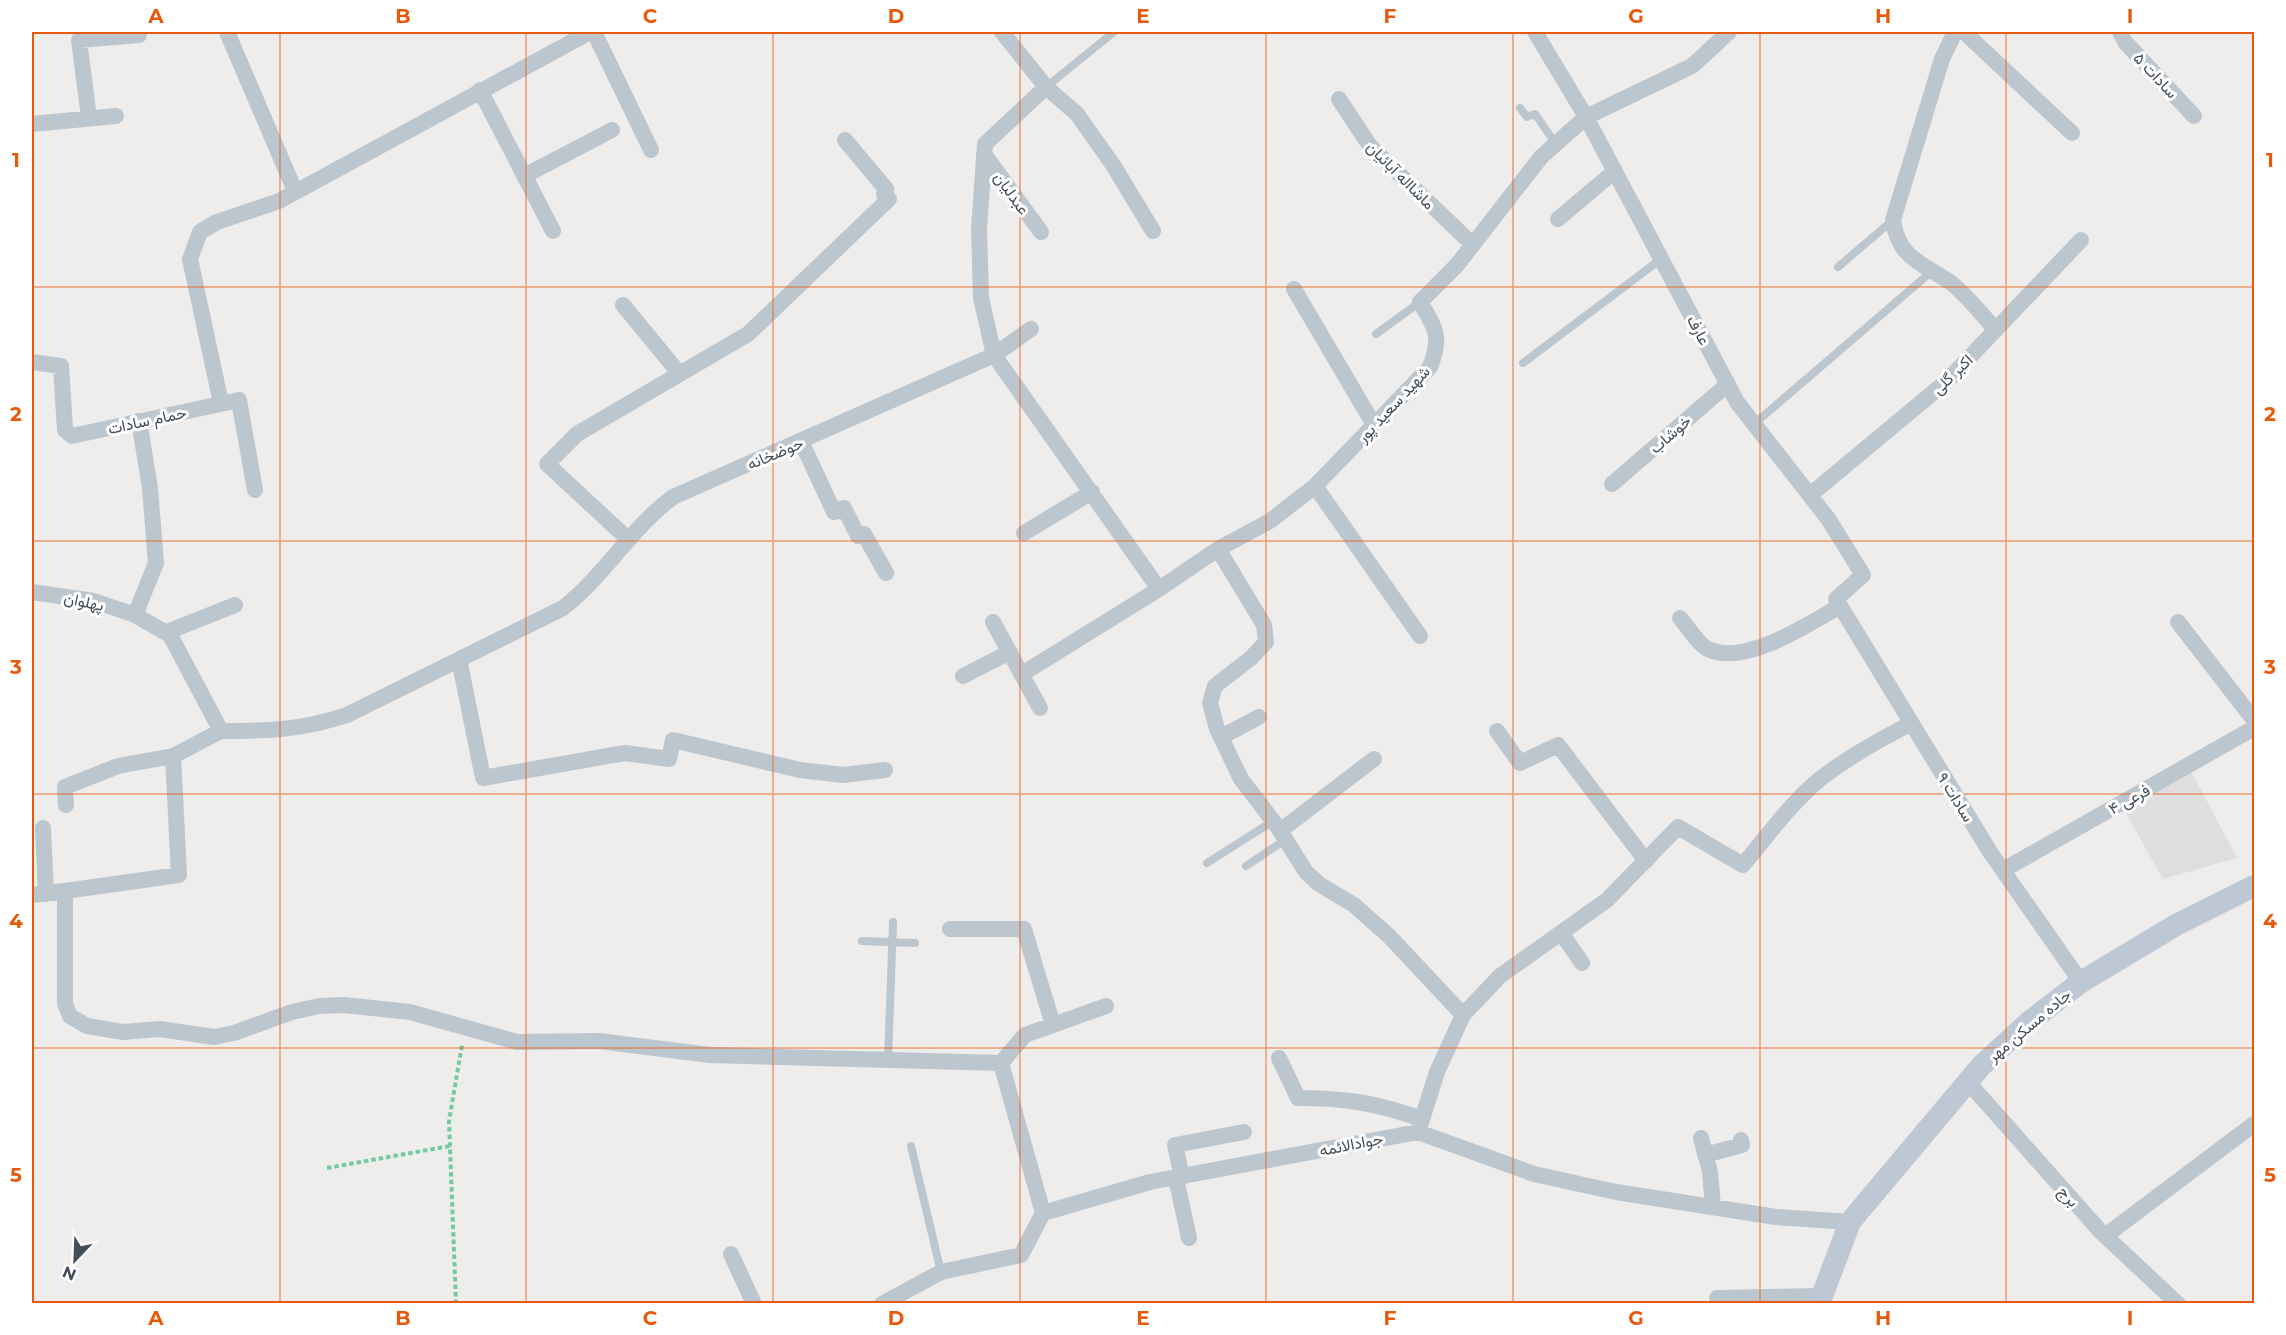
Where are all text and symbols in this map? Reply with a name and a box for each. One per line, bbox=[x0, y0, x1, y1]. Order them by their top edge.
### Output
text: A bbox=[147, 4, 164, 28]
text: B bbox=[395, 4, 411, 28]
text: C bbox=[643, 4, 658, 28]
text: D bbox=[888, 4, 904, 28]
text: E bbox=[1136, 4, 1150, 28]
text: F bbox=[1384, 4, 1397, 28]
text: G bbox=[1628, 4, 1644, 28]
text: H bbox=[1875, 4, 1891, 28]
text: I bbox=[2127, 4, 2133, 28]
street label: سادات ۵ bbox=[2130, 48, 2182, 102]
street label: ماشااله آبائیان bbox=[1363, 137, 1439, 213]
text: 1 bbox=[12, 148, 20, 172]
text: 1 bbox=[2266, 148, 2274, 172]
street label: عبدلیان bbox=[990, 168, 1033, 218]
street label: عارف bbox=[1682, 312, 1714, 349]
street label: اکبر گلی bbox=[1928, 350, 1977, 399]
street label: شهید سعید پور bbox=[1352, 362, 1435, 449]
text: 2 bbox=[10, 402, 22, 426]
text: 2 bbox=[2264, 402, 2276, 426]
street label: حمام سادات bbox=[106, 403, 189, 439]
street label: خوشاب bbox=[1646, 411, 1696, 458]
street label: حوضخانه bbox=[744, 433, 807, 475]
street label: پهلوان bbox=[62, 588, 106, 617]
text: 3 bbox=[9, 655, 22, 679]
text: 3 bbox=[2263, 655, 2276, 679]
street label: سادات ۹ bbox=[1933, 769, 1978, 825]
street label: فرعی ۴ bbox=[2105, 780, 2154, 819]
text: 4 bbox=[9, 909, 23, 933]
text: 4 bbox=[2263, 909, 2277, 933]
street label: جاده مسکن مهر bbox=[1983, 985, 2076, 1067]
street label: جوادالائمه bbox=[1318, 1129, 1385, 1161]
text: 5 bbox=[10, 1163, 22, 1187]
text: 5 bbox=[2264, 1163, 2276, 1187]
street label: برج bbox=[2053, 1182, 2083, 1212]
north arrow bbox=[45, 1230, 105, 1290]
text: N bbox=[60, 1262, 79, 1285]
text: A bbox=[147, 1306, 164, 1330]
text: B bbox=[395, 1306, 411, 1330]
text: C bbox=[643, 1306, 658, 1330]
text: D bbox=[888, 1306, 904, 1330]
text: E bbox=[1136, 1306, 1150, 1330]
text: F bbox=[1384, 1306, 1397, 1330]
text: G bbox=[1628, 1306, 1644, 1330]
text: H bbox=[1875, 1306, 1891, 1330]
text: I bbox=[2127, 1306, 2133, 1330]

